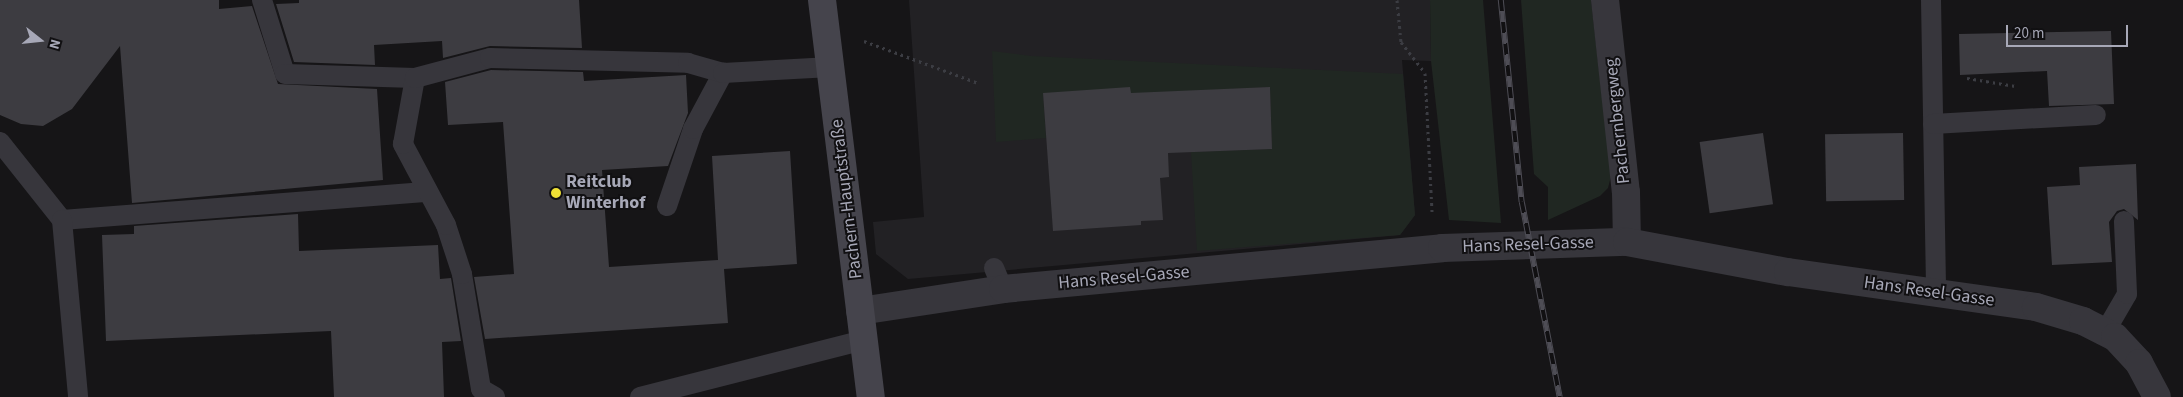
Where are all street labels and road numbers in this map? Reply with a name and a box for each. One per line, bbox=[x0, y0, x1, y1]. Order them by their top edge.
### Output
street label: Pachernbergweg bbox=[1601, 57, 1635, 185]
street label: Pachern-Hauptstraße bbox=[826, 118, 868, 280]
street label: Hans Resel-Gasse bbox=[1462, 232, 1594, 258]
street label: Hans Resel-Gasse bbox=[1057, 262, 1191, 294]
street label: Hans Resel-Gasse bbox=[1862, 272, 1996, 312]

